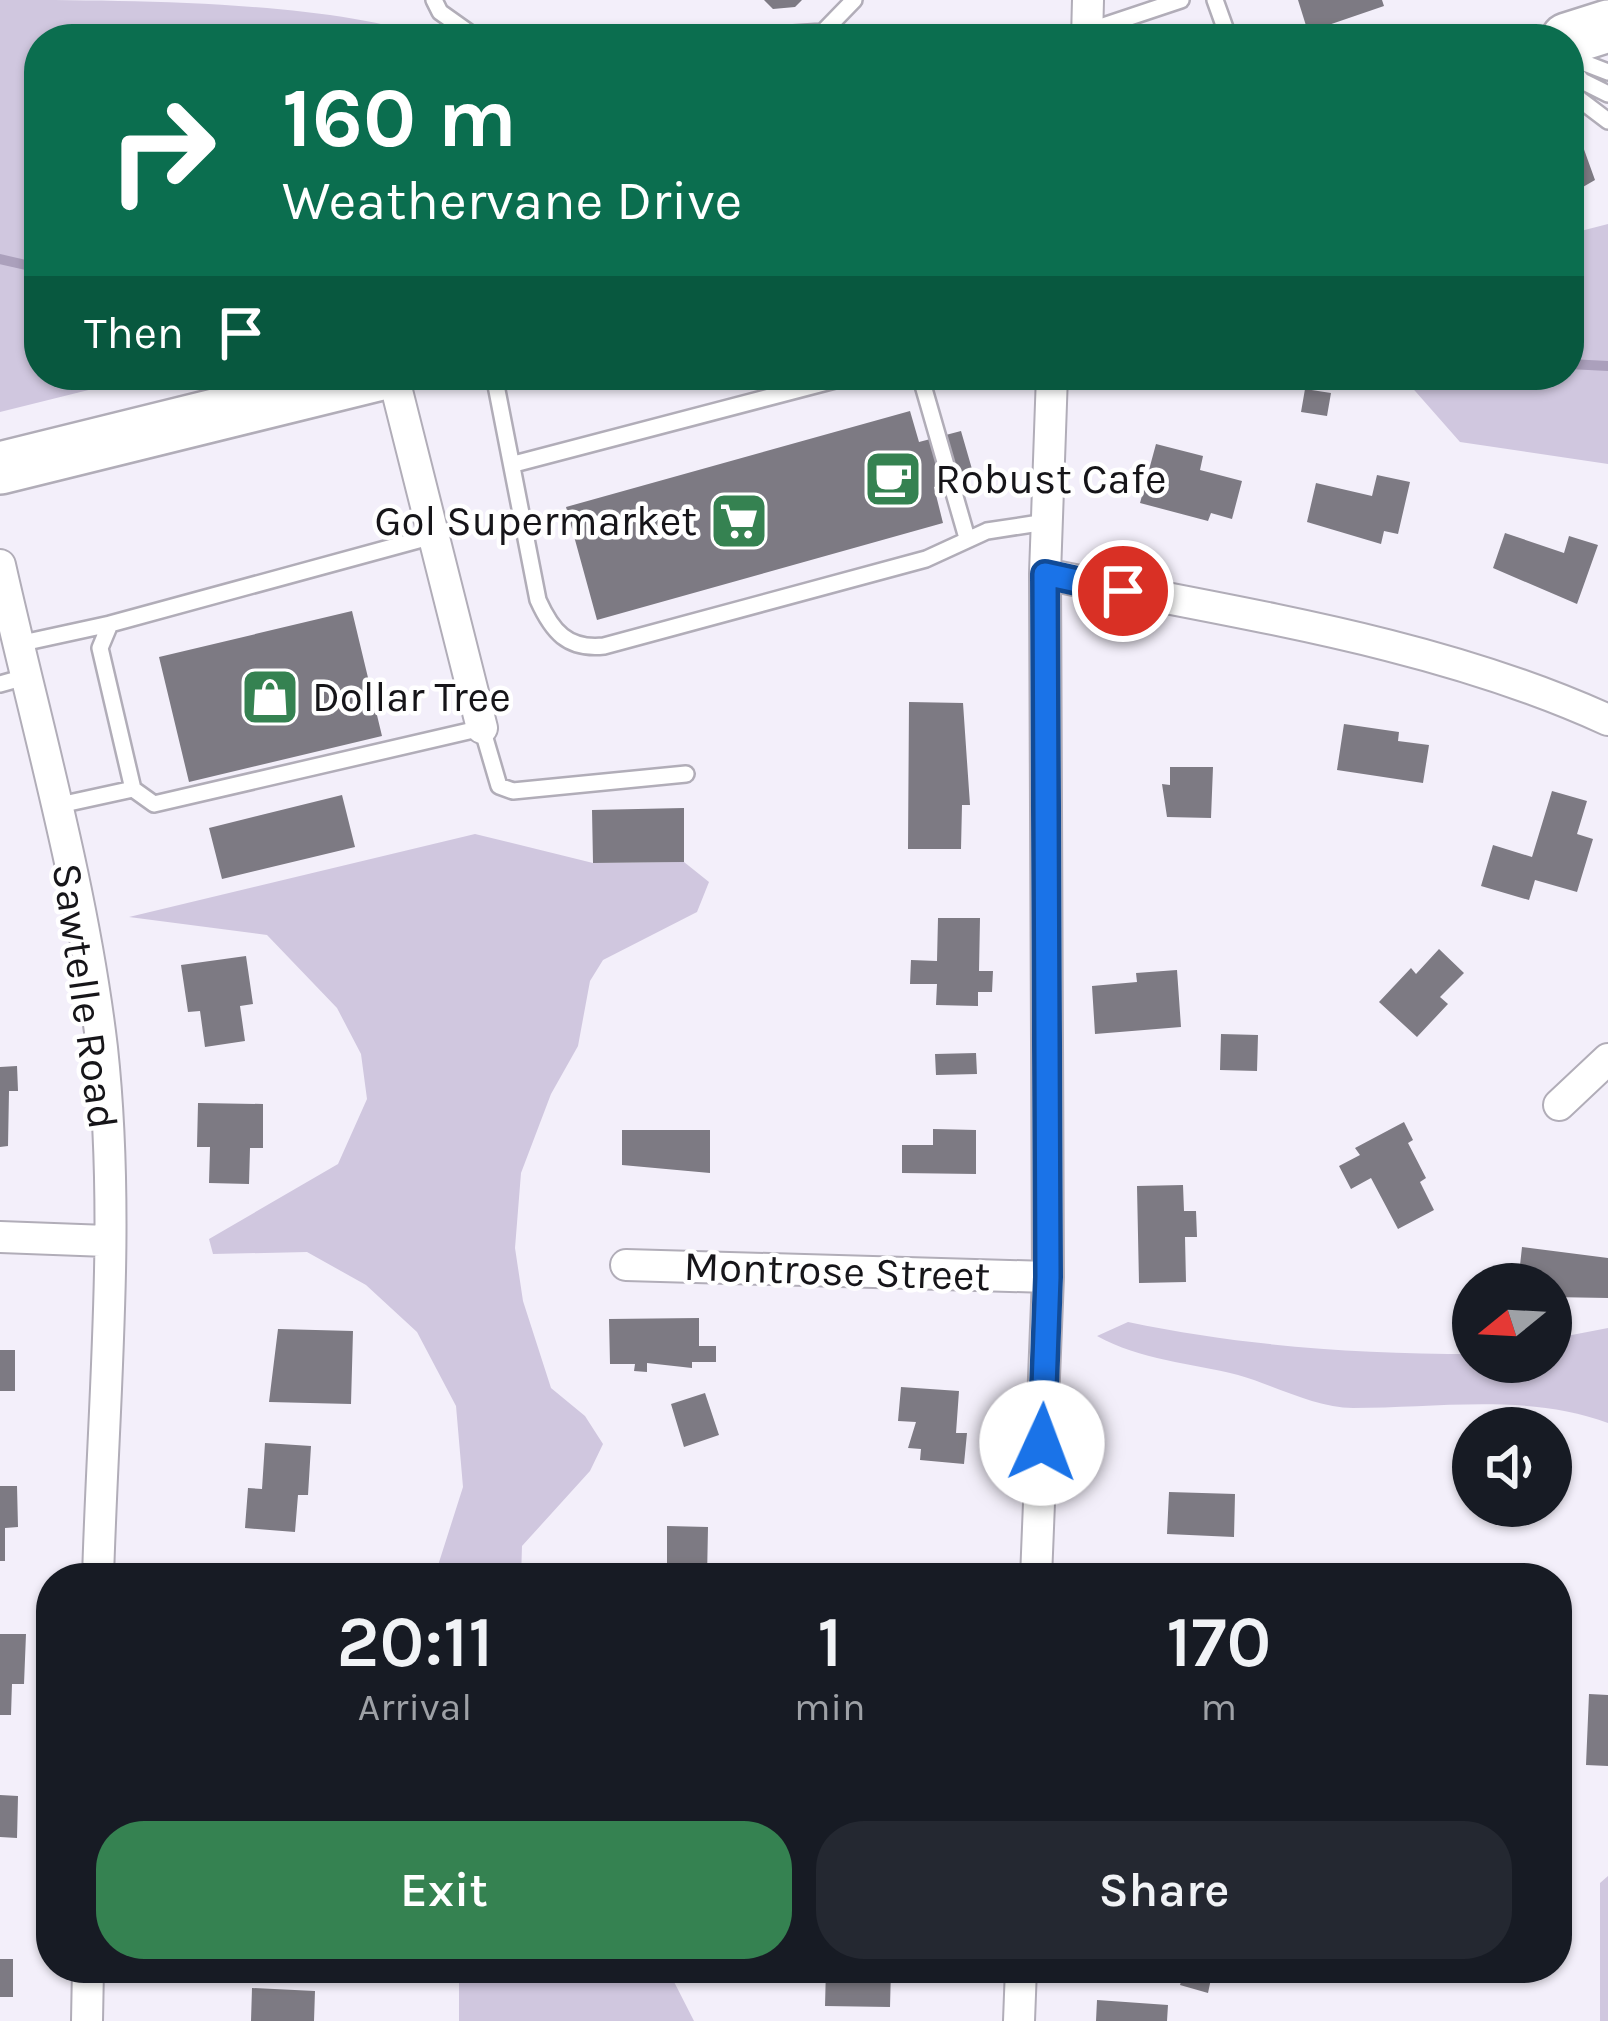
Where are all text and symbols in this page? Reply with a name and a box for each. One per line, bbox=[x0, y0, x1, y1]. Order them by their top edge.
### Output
text: 160 m bbox=[282, 69, 517, 167]
icon: right bbox=[84, 72, 240, 228]
text: Weathervane Drive bbox=[282, 169, 742, 233]
icon: arrive bbox=[208, 300, 274, 366]
text: Then bbox=[84, 307, 184, 359]
cafe icon: Robust Cafe bbox=[862, 448, 924, 510]
place label: Robust Cafe bbox=[935, 454, 1167, 504]
supermarket icon: Gol Supermarket bbox=[708, 490, 770, 552]
place label: Gol Supermarket bbox=[375, 496, 697, 546]
pin bbox=[1072, 540, 1174, 642]
icon: arrive bbox=[1090, 558, 1156, 624]
shop icon: Dollar Tree bbox=[239, 666, 301, 728]
place label: Dollar Tree bbox=[312, 672, 511, 722]
street label: Sawtelle Road bbox=[42, 860, 128, 1132]
street label: Montrose Street bbox=[683, 1241, 991, 1301]
north arrow bbox=[1452, 1263, 1572, 1383]
map controls bbox=[1452, 1263, 1572, 1527]
position arrow bbox=[979, 1380, 1105, 1506]
button: sound bbox=[1452, 1407, 1572, 1527]
text: 20:11 bbox=[337, 1600, 493, 1684]
text: 1 bbox=[817, 1600, 842, 1684]
text: 170 bbox=[1166, 1600, 1271, 1684]
text: Arrival bbox=[358, 1684, 472, 1730]
text: min bbox=[794, 1684, 866, 1730]
text: m bbox=[1201, 1684, 1237, 1730]
button: Exit bbox=[96, 1821, 792, 1959]
button: Share bbox=[816, 1821, 1512, 1959]

